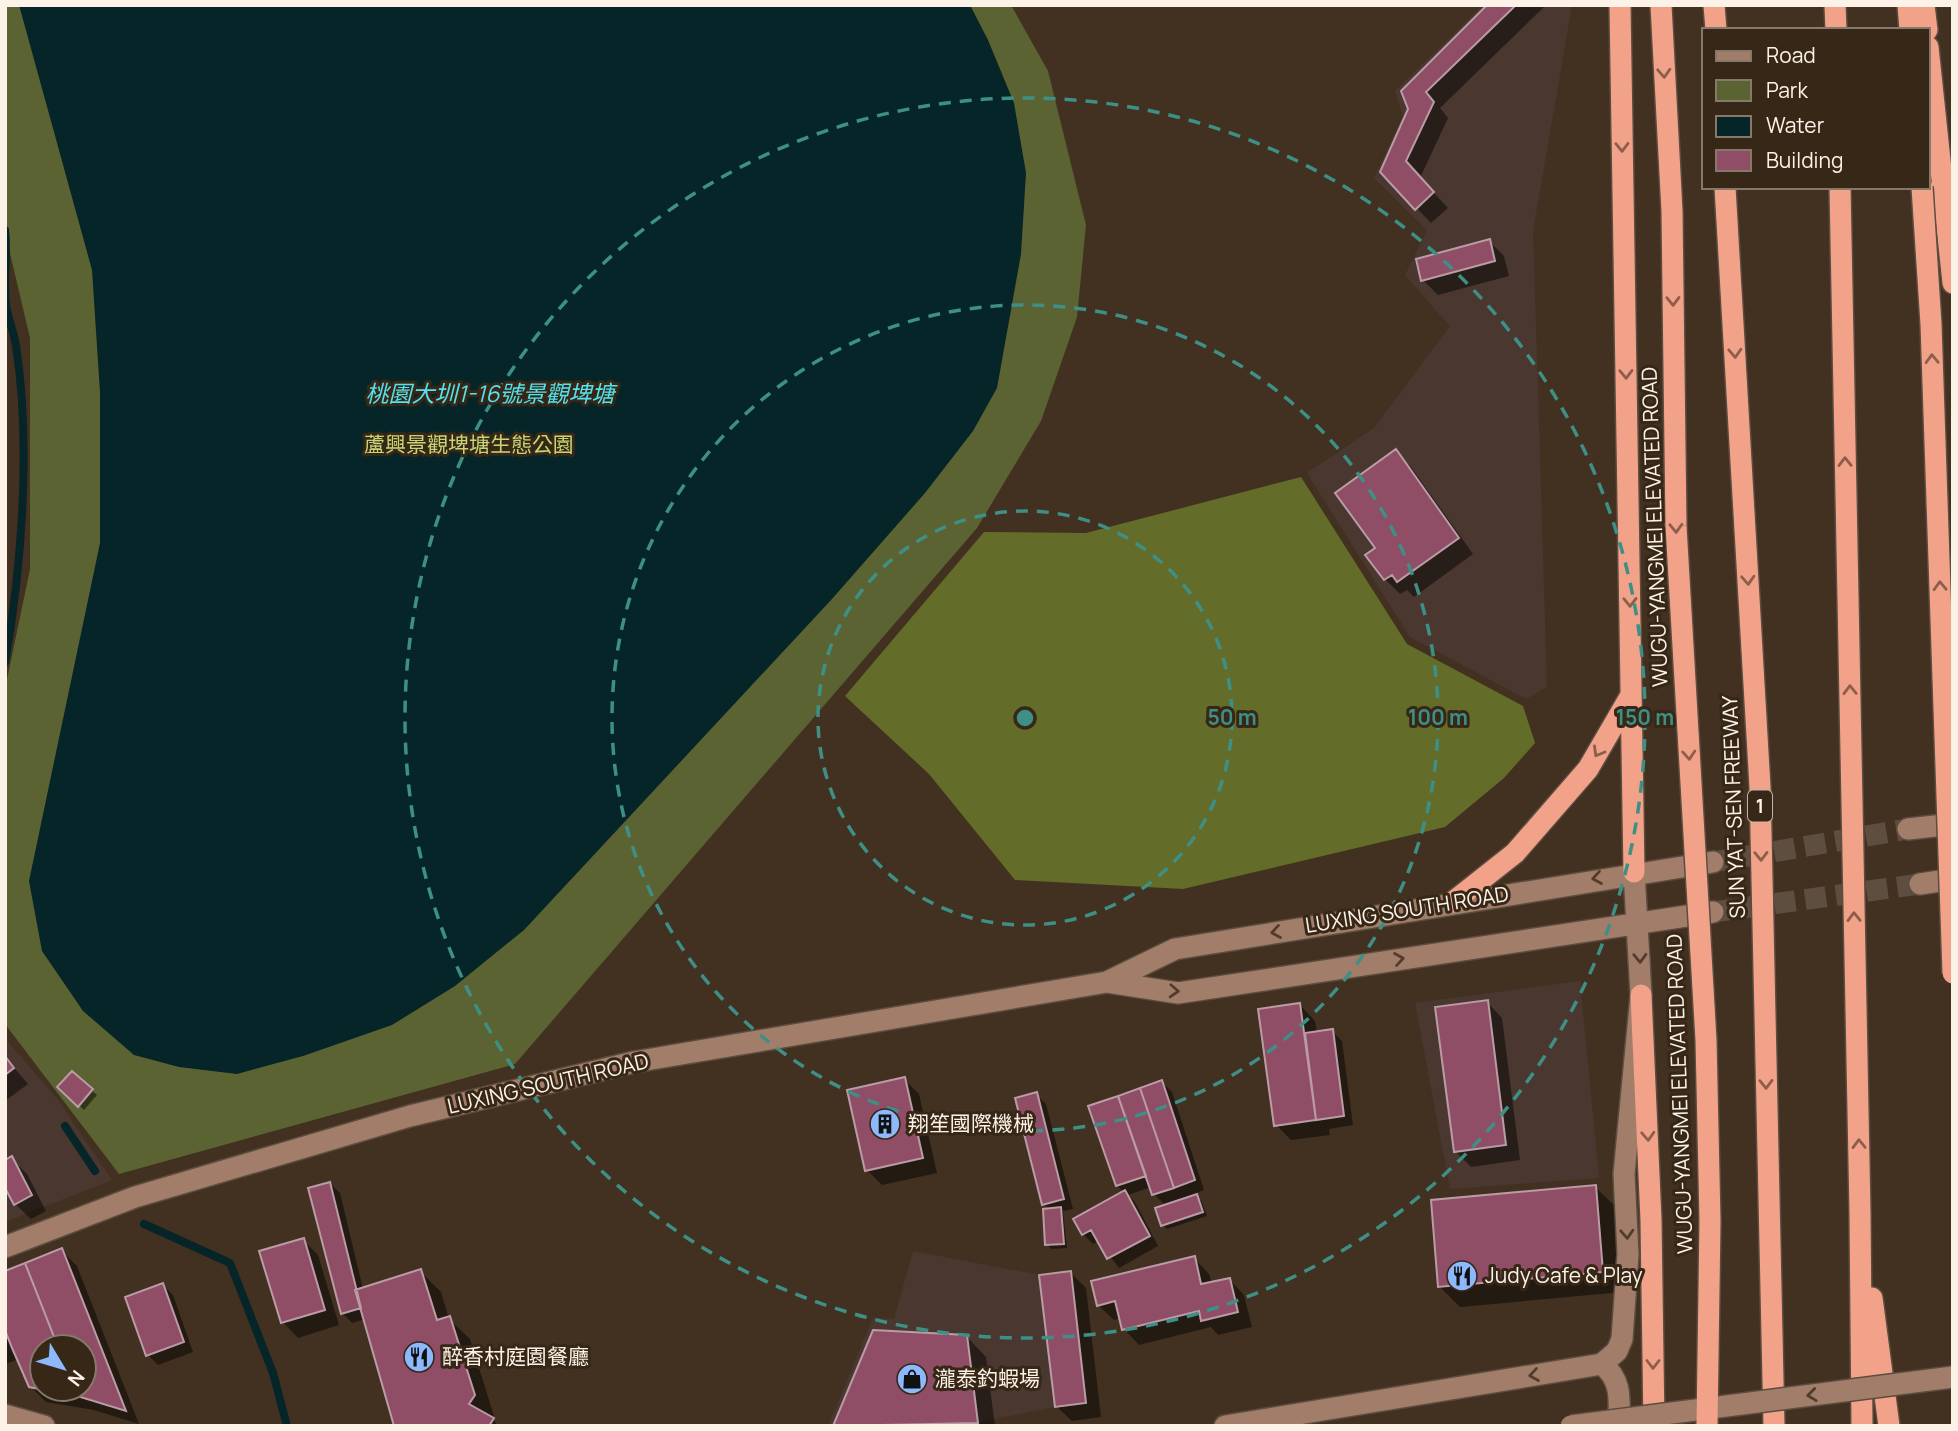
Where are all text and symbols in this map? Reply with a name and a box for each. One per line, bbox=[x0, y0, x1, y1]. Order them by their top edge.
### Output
legend bbox=[1702, 28, 1930, 189]
text: Road bbox=[1766, 41, 1816, 69]
one-way arrow bbox=[1657, 68, 1672, 79]
text: Park bbox=[1766, 76, 1808, 104]
text: Water bbox=[1766, 111, 1825, 139]
one-way arrow bbox=[1615, 142, 1630, 153]
text: Building bbox=[1766, 146, 1843, 174]
one-way arrow bbox=[1665, 296, 1681, 306]
one-way arrow bbox=[1727, 348, 1742, 359]
one-way arrow bbox=[1925, 353, 1940, 364]
street label: WUGU-YANGMEI ELEVATED ROAD bbox=[1634, 366, 1674, 688]
one-way arrow bbox=[1619, 369, 1634, 380]
water label: 桃園大圳1-16號景觀埤塘 bbox=[366, 377, 618, 409]
park label: 蘆興景觀埤塘生態公園 bbox=[364, 430, 574, 458]
one-way arrow bbox=[1837, 456, 1853, 467]
one-way arrow bbox=[1668, 523, 1684, 534]
one-way arrow bbox=[1740, 575, 1755, 586]
one-way arrow bbox=[1932, 581, 1948, 591]
one-way arrow bbox=[1623, 597, 1638, 608]
one-way arrow bbox=[1842, 684, 1858, 694]
street label: SUN YAT-SEN FREEWAY bbox=[1715, 695, 1751, 919]
text: 50 m bbox=[1207, 703, 1257, 731]
text: 100 m bbox=[1408, 703, 1468, 731]
text: 150 m bbox=[1616, 703, 1674, 731]
centre of rings bbox=[1013, 706, 1037, 730]
one-way arrow bbox=[1593, 745, 1606, 757]
one-way arrow bbox=[1681, 750, 1696, 761]
road number: 1 bbox=[1748, 790, 1772, 821]
one-way arrow bbox=[1754, 851, 1769, 862]
one-way arrow bbox=[1591, 870, 1603, 885]
street label: LUXING SOUTH ROAD bbox=[1303, 879, 1511, 939]
one-way arrow bbox=[1847, 911, 1862, 922]
one-way arrow bbox=[1270, 924, 1282, 939]
street label: WUGU-YANGMEI ELEVATED ROAD bbox=[1659, 933, 1699, 1255]
one-way arrow bbox=[1393, 952, 1405, 967]
one-way arrow bbox=[1632, 953, 1647, 964]
one-way arrow bbox=[1169, 983, 1180, 998]
street label: LUXING SOUTH ROAD bbox=[444, 1046, 651, 1120]
one-way arrow bbox=[1759, 1079, 1774, 1090]
building icon: 翔笙國際機械 bbox=[868, 1107, 902, 1141]
place label: 翔笙國際機械 bbox=[908, 1109, 1034, 1137]
one-way arrow bbox=[1640, 1131, 1655, 1142]
one-way arrow bbox=[1851, 1139, 1867, 1149]
one-way arrow bbox=[1619, 1228, 1634, 1239]
restaurant icon: Judy Cafe & Play bbox=[1445, 1259, 1479, 1293]
place label: Judy Cafe & Play bbox=[1485, 1261, 1643, 1289]
north arrow bbox=[28, 1333, 98, 1403]
restaurant icon: 醉香村庭園餐廳 bbox=[402, 1340, 436, 1374]
place label: 醉香村庭園餐廳 bbox=[442, 1342, 589, 1370]
one-way arrow bbox=[1645, 1359, 1661, 1370]
shop icon: 瀧泰釣蝦場 bbox=[895, 1362, 929, 1396]
place label: 瀧泰釣蝦場 bbox=[935, 1364, 1040, 1392]
text: N bbox=[62, 1365, 91, 1392]
one-way arrow bbox=[1528, 1367, 1540, 1382]
one-way arrow bbox=[1806, 1388, 1818, 1403]

